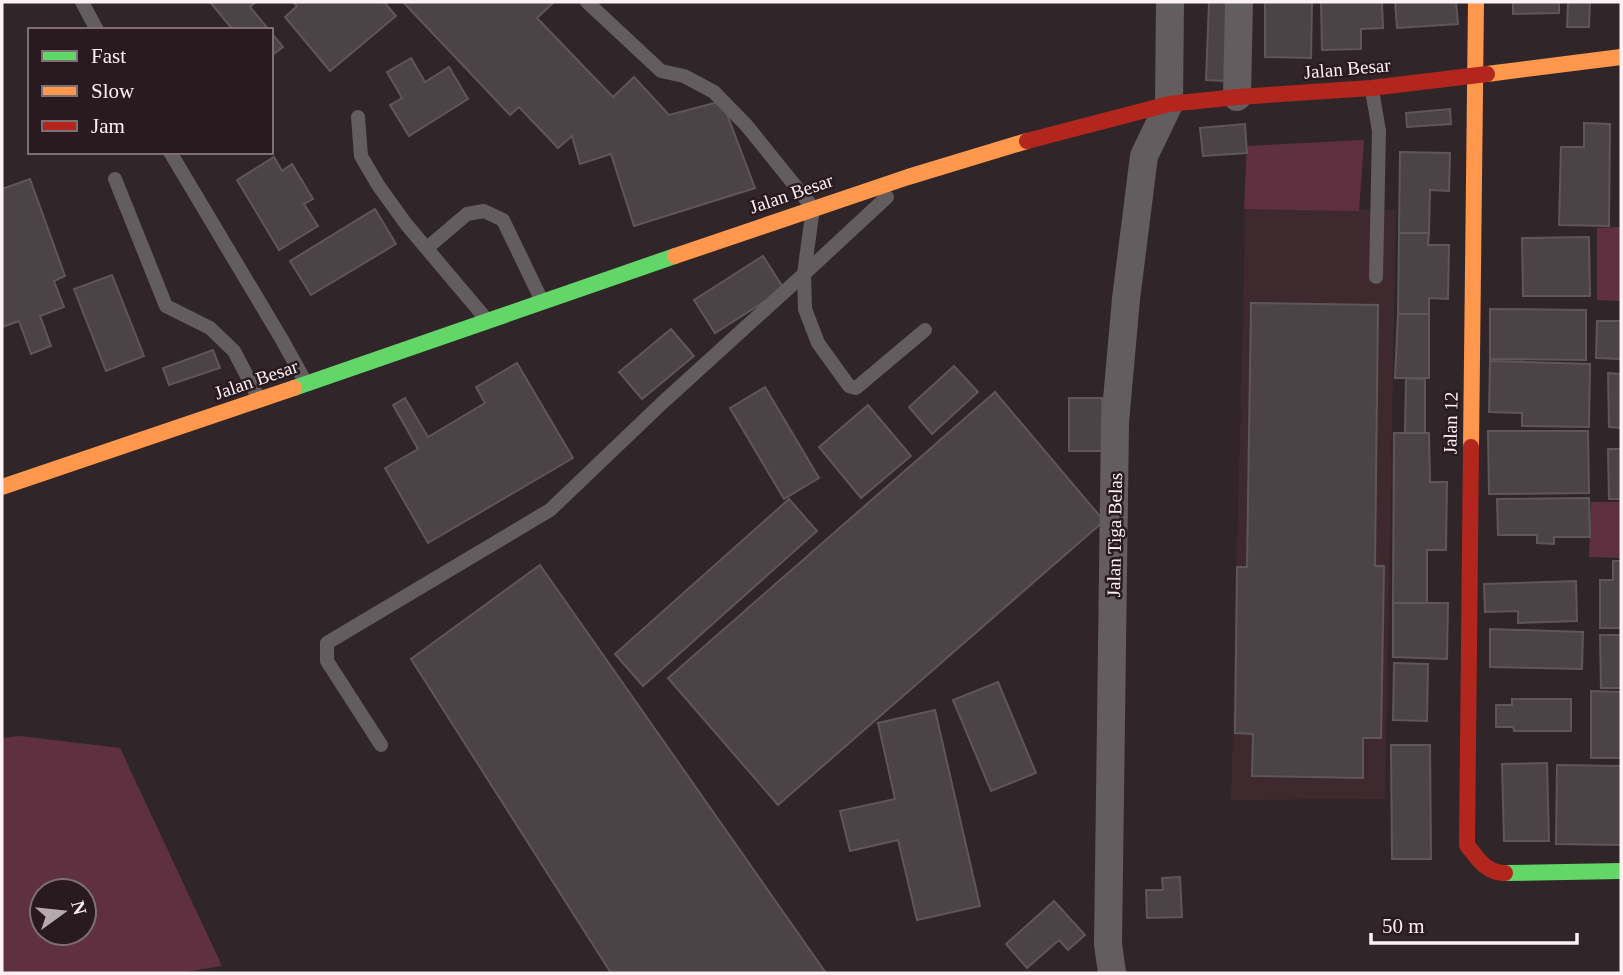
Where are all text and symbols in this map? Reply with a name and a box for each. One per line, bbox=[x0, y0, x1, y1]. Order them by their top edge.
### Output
legend bbox=[28, 28, 273, 154]
text: Fast bbox=[91, 44, 126, 68]
street label: Jalan Besar bbox=[1303, 54, 1392, 83]
text: Slow bbox=[91, 79, 135, 103]
text: Jam bbox=[91, 114, 125, 138]
street label: Jalan Besar bbox=[747, 169, 836, 218]
street label: Jalan Besar bbox=[212, 355, 301, 404]
street label: Jalan 12 bbox=[1439, 391, 1462, 455]
street label: Jalan Tiga Belas bbox=[1103, 473, 1126, 597]
north arrow bbox=[28, 877, 98, 947]
text: N bbox=[67, 898, 91, 917]
scale bar bbox=[1371, 902, 1578, 946]
text: 50 m bbox=[1382, 914, 1425, 938]

